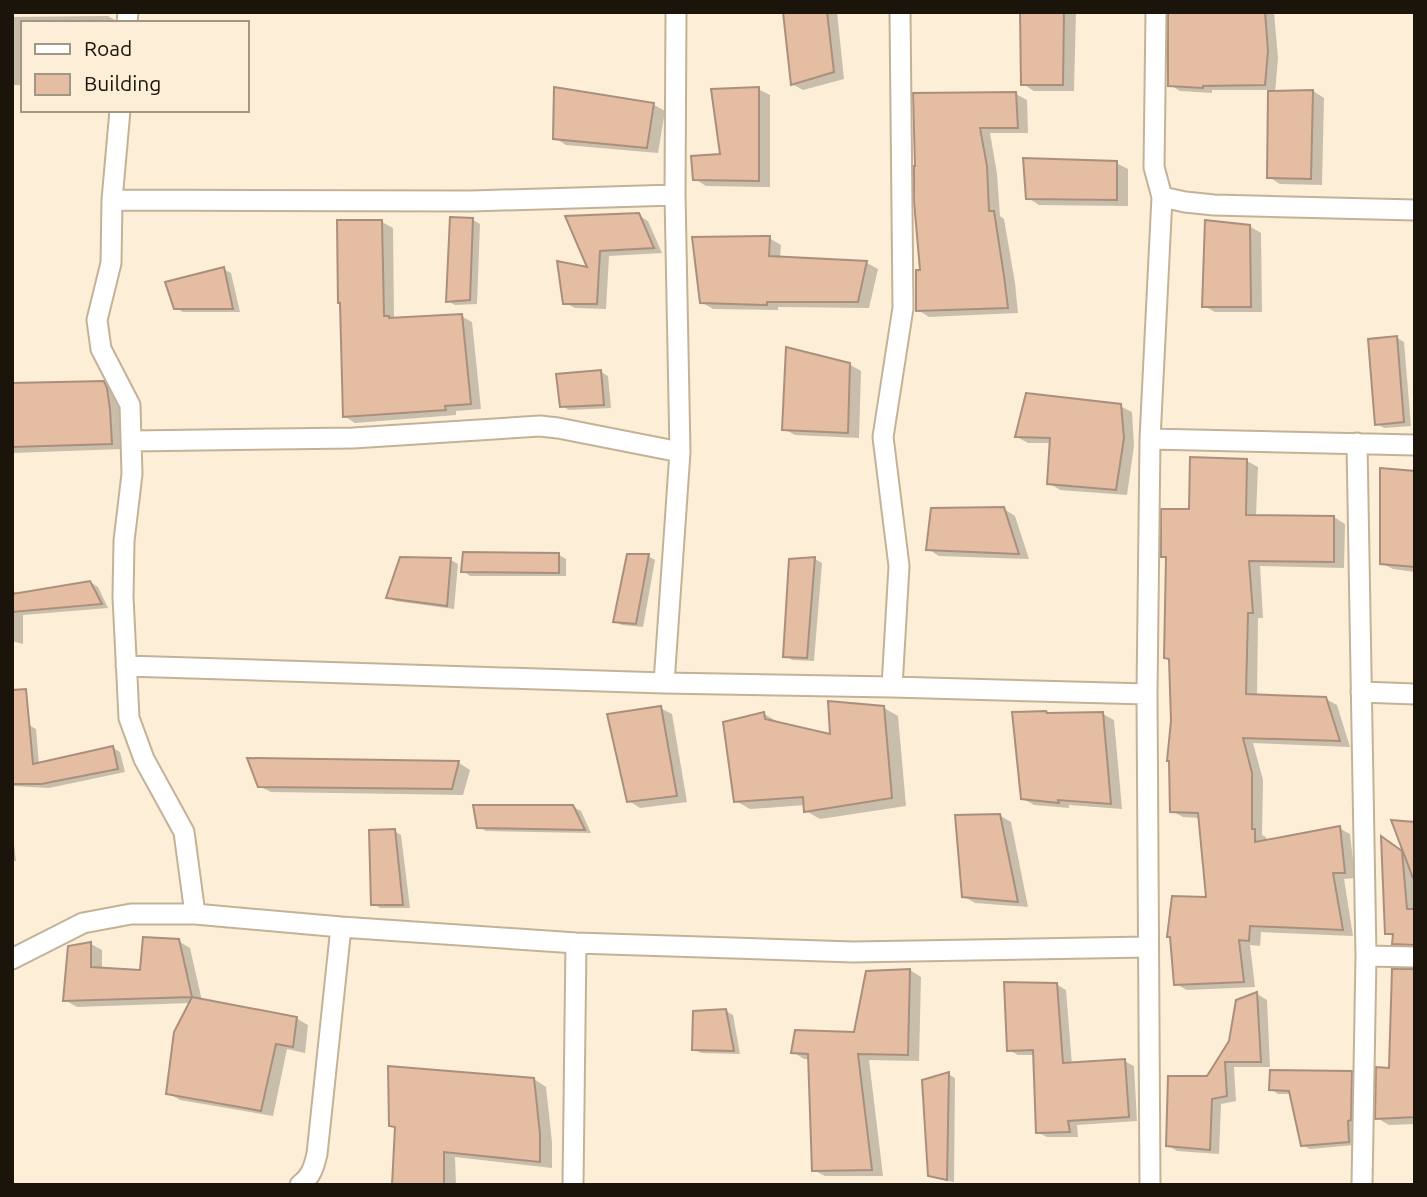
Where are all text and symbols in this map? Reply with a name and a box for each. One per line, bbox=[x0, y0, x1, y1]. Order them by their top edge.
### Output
legend bbox=[21, 21, 248, 112]
text: Road bbox=[84, 36, 132, 60]
text: Building bbox=[84, 71, 161, 95]

